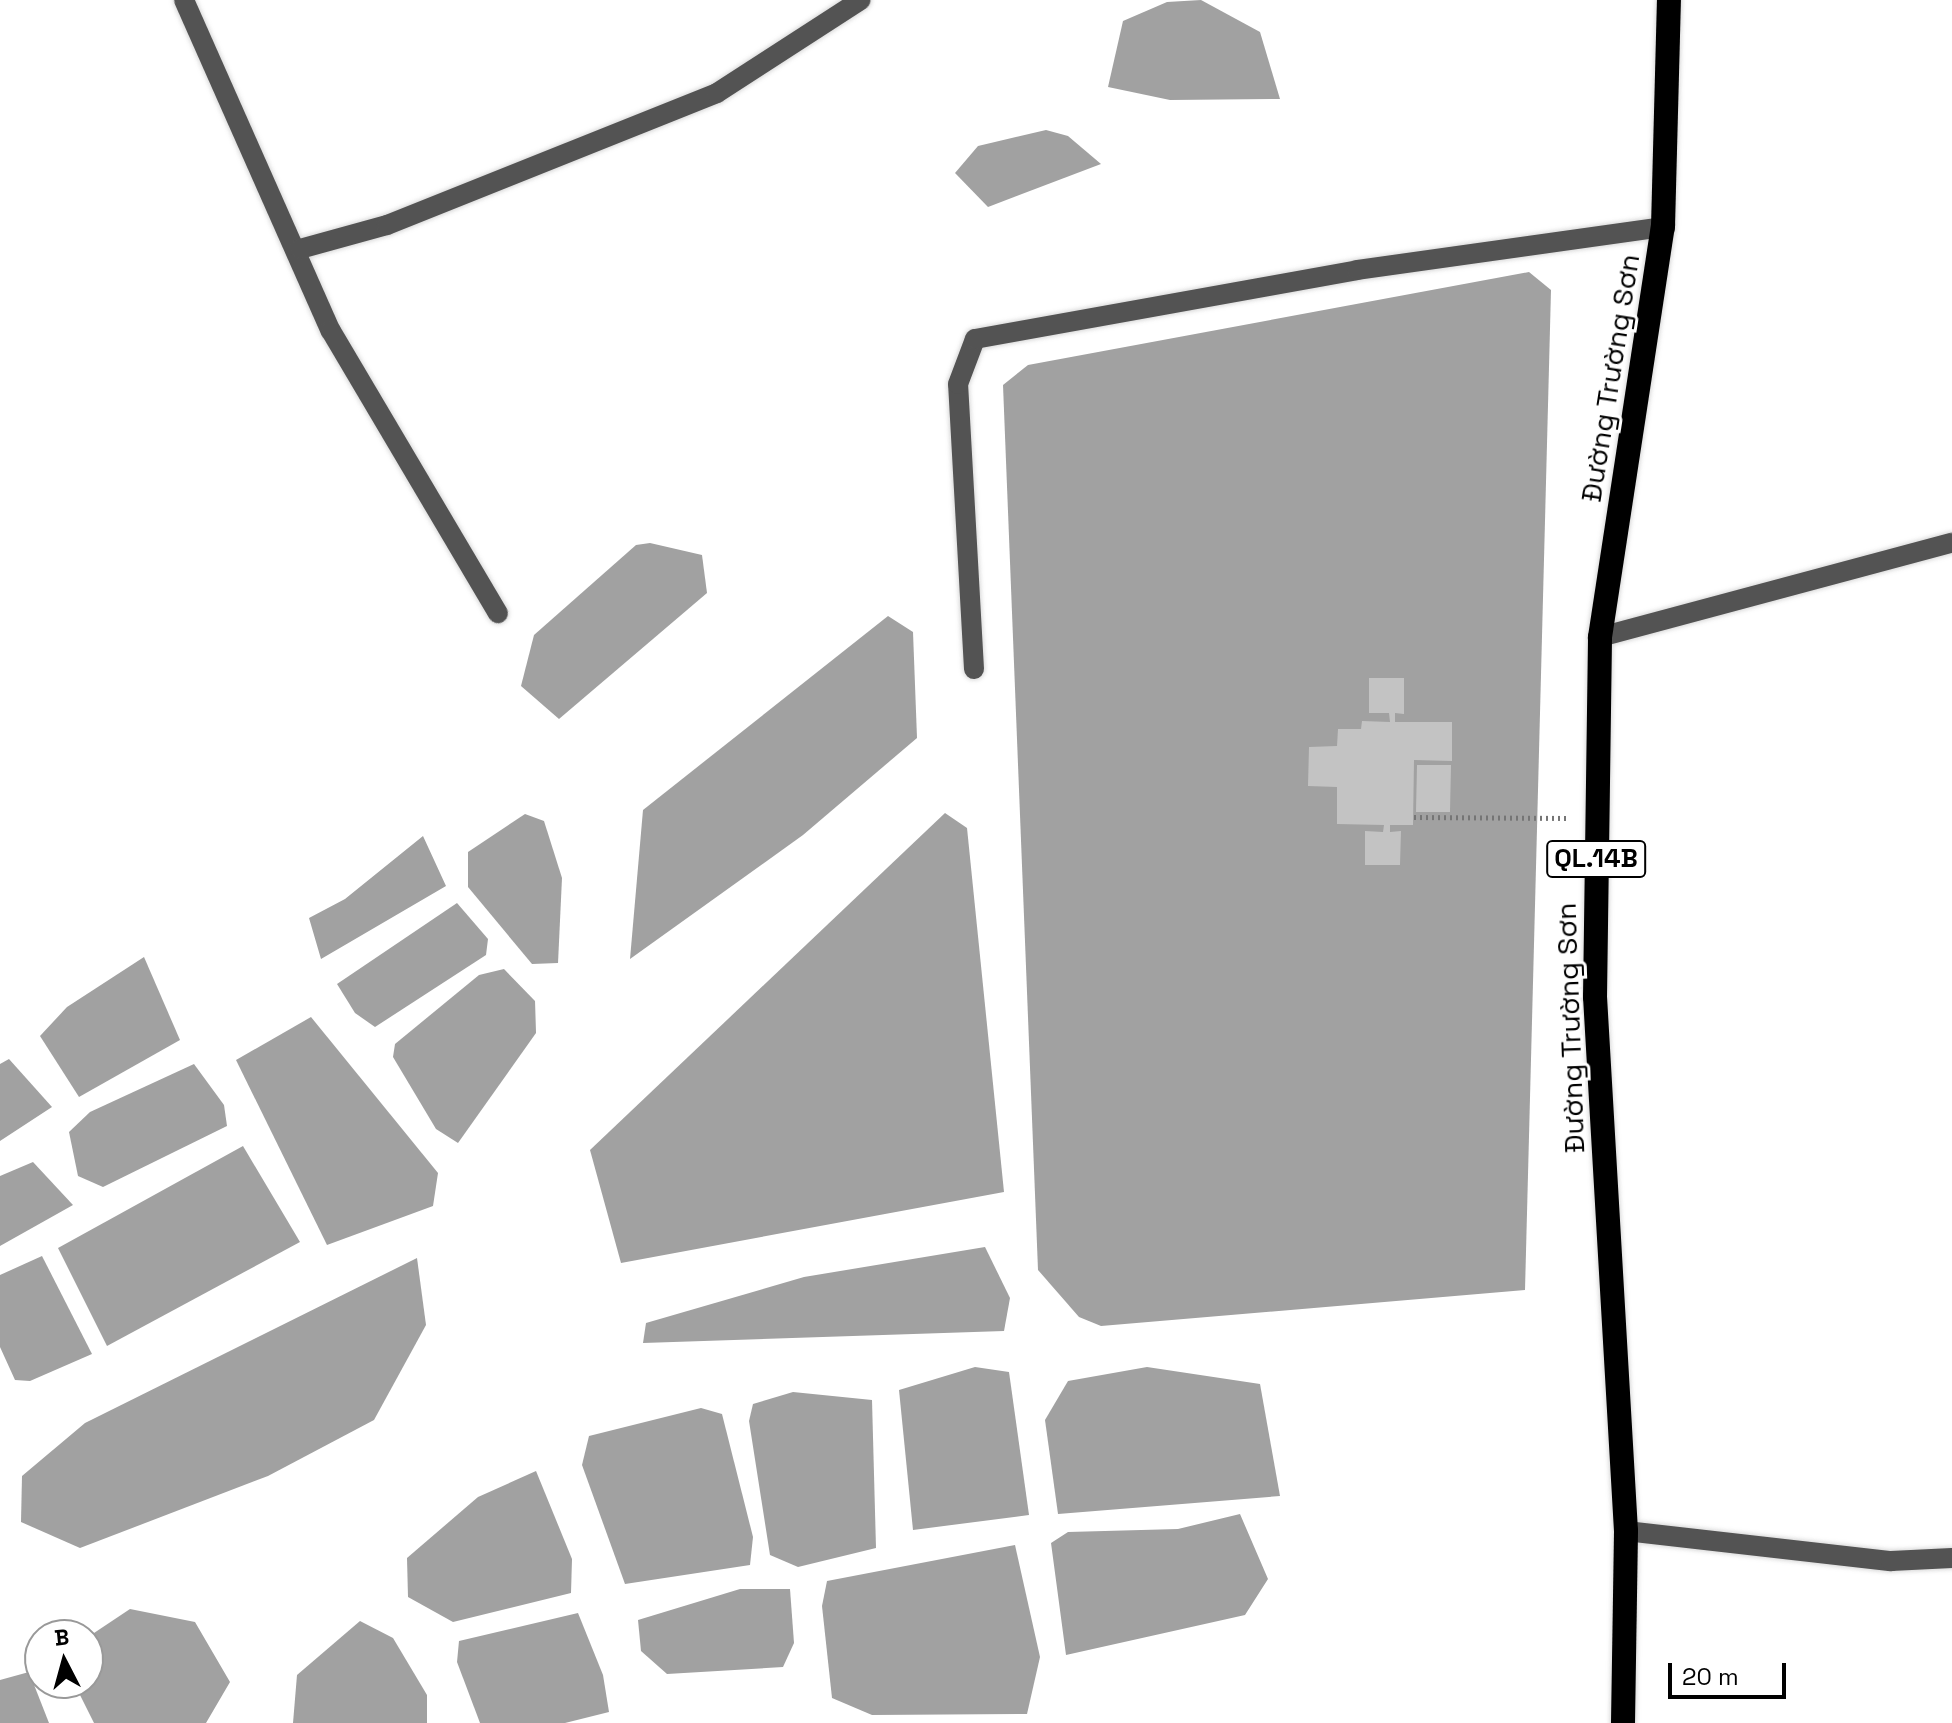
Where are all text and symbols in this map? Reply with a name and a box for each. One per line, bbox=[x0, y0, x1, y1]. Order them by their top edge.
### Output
street label: Đường Trường Sơn bbox=[1574, 251, 1646, 505]
road number: QL.14B bbox=[1546, 837, 1646, 881]
street label: Đường Trường Sơn bbox=[1549, 902, 1591, 1154]
north arrow bbox=[24, 1619, 104, 1699]
text: B bbox=[53, 1622, 70, 1652]
scale bar bbox=[1672, 1647, 1790, 1697]
text: 20 m bbox=[1682, 1661, 1739, 1692]

